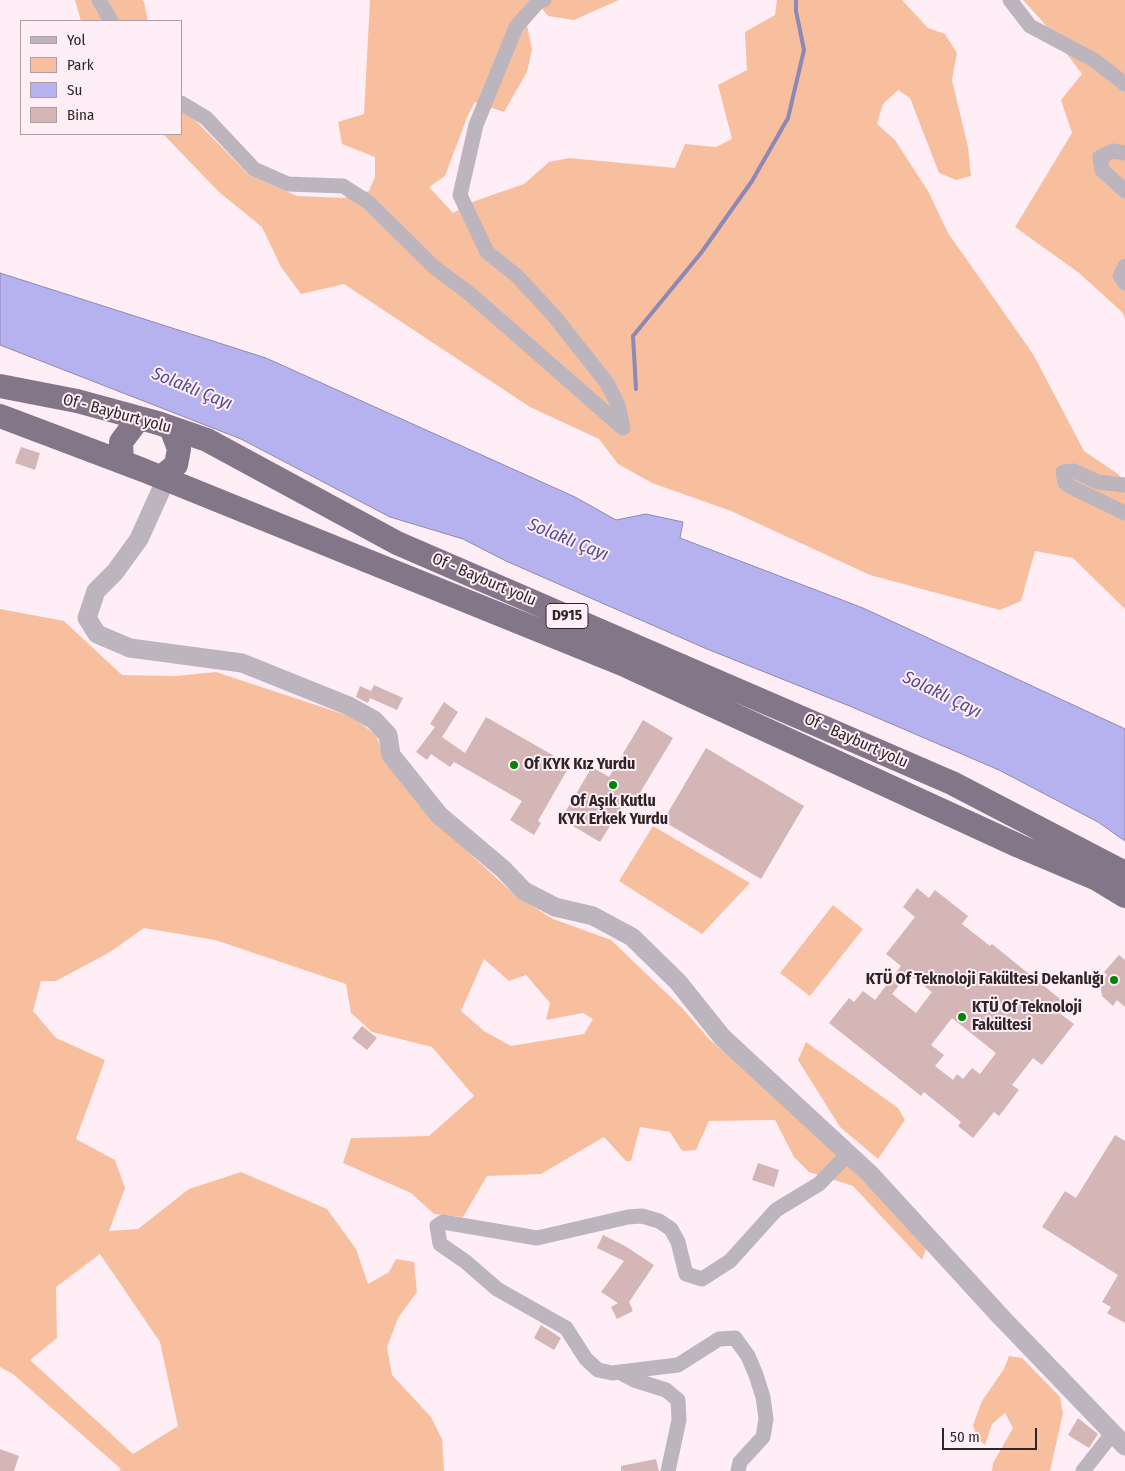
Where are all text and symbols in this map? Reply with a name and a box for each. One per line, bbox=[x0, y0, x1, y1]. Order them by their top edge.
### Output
legend bbox=[20, 20, 182, 135]
text: Yol bbox=[67, 31, 85, 49]
text: Park bbox=[67, 56, 94, 74]
text: Su bbox=[67, 81, 82, 99]
text: Bina bbox=[67, 106, 94, 124]
water label: Solaklı Çayı bbox=[149, 363, 235, 415]
street label: Of - Bayburt yolu bbox=[61, 390, 173, 438]
water label: Solaklı Çayı bbox=[525, 514, 611, 566]
street label: Of - Bayburt yolu bbox=[429, 549, 539, 611]
road number: D915 bbox=[546, 604, 588, 628]
water label: Solaklı Çayı bbox=[899, 667, 985, 723]
street label: Of - Bayburt yolu bbox=[801, 710, 911, 772]
place label: Of KYK Kız Yurdu bbox=[524, 755, 635, 775]
marker: Of KYK Kız Yurdu bbox=[508, 759, 520, 771]
marker: Of Aşık Kutlu KYK Erkek Yurdu bbox=[607, 779, 619, 791]
place label: Of Aşık Kutlu KYK Erkek Yurdu bbox=[558, 792, 668, 830]
place label: KTÜ Of Teknoloji Fakültesi Dekanlığı bbox=[866, 970, 1104, 990]
marker: KTÜ Of Teknoloji Fakültesi Dekanlığı bbox=[1108, 974, 1120, 986]
place label: KTÜ Of Teknoloji Fakültesi bbox=[972, 998, 1082, 1036]
marker: KTÜ Of Teknoloji Fakültesi bbox=[956, 1011, 968, 1023]
scale bar bbox=[945, 1418, 1040, 1450]
text: 50 m bbox=[950, 1428, 980, 1446]

